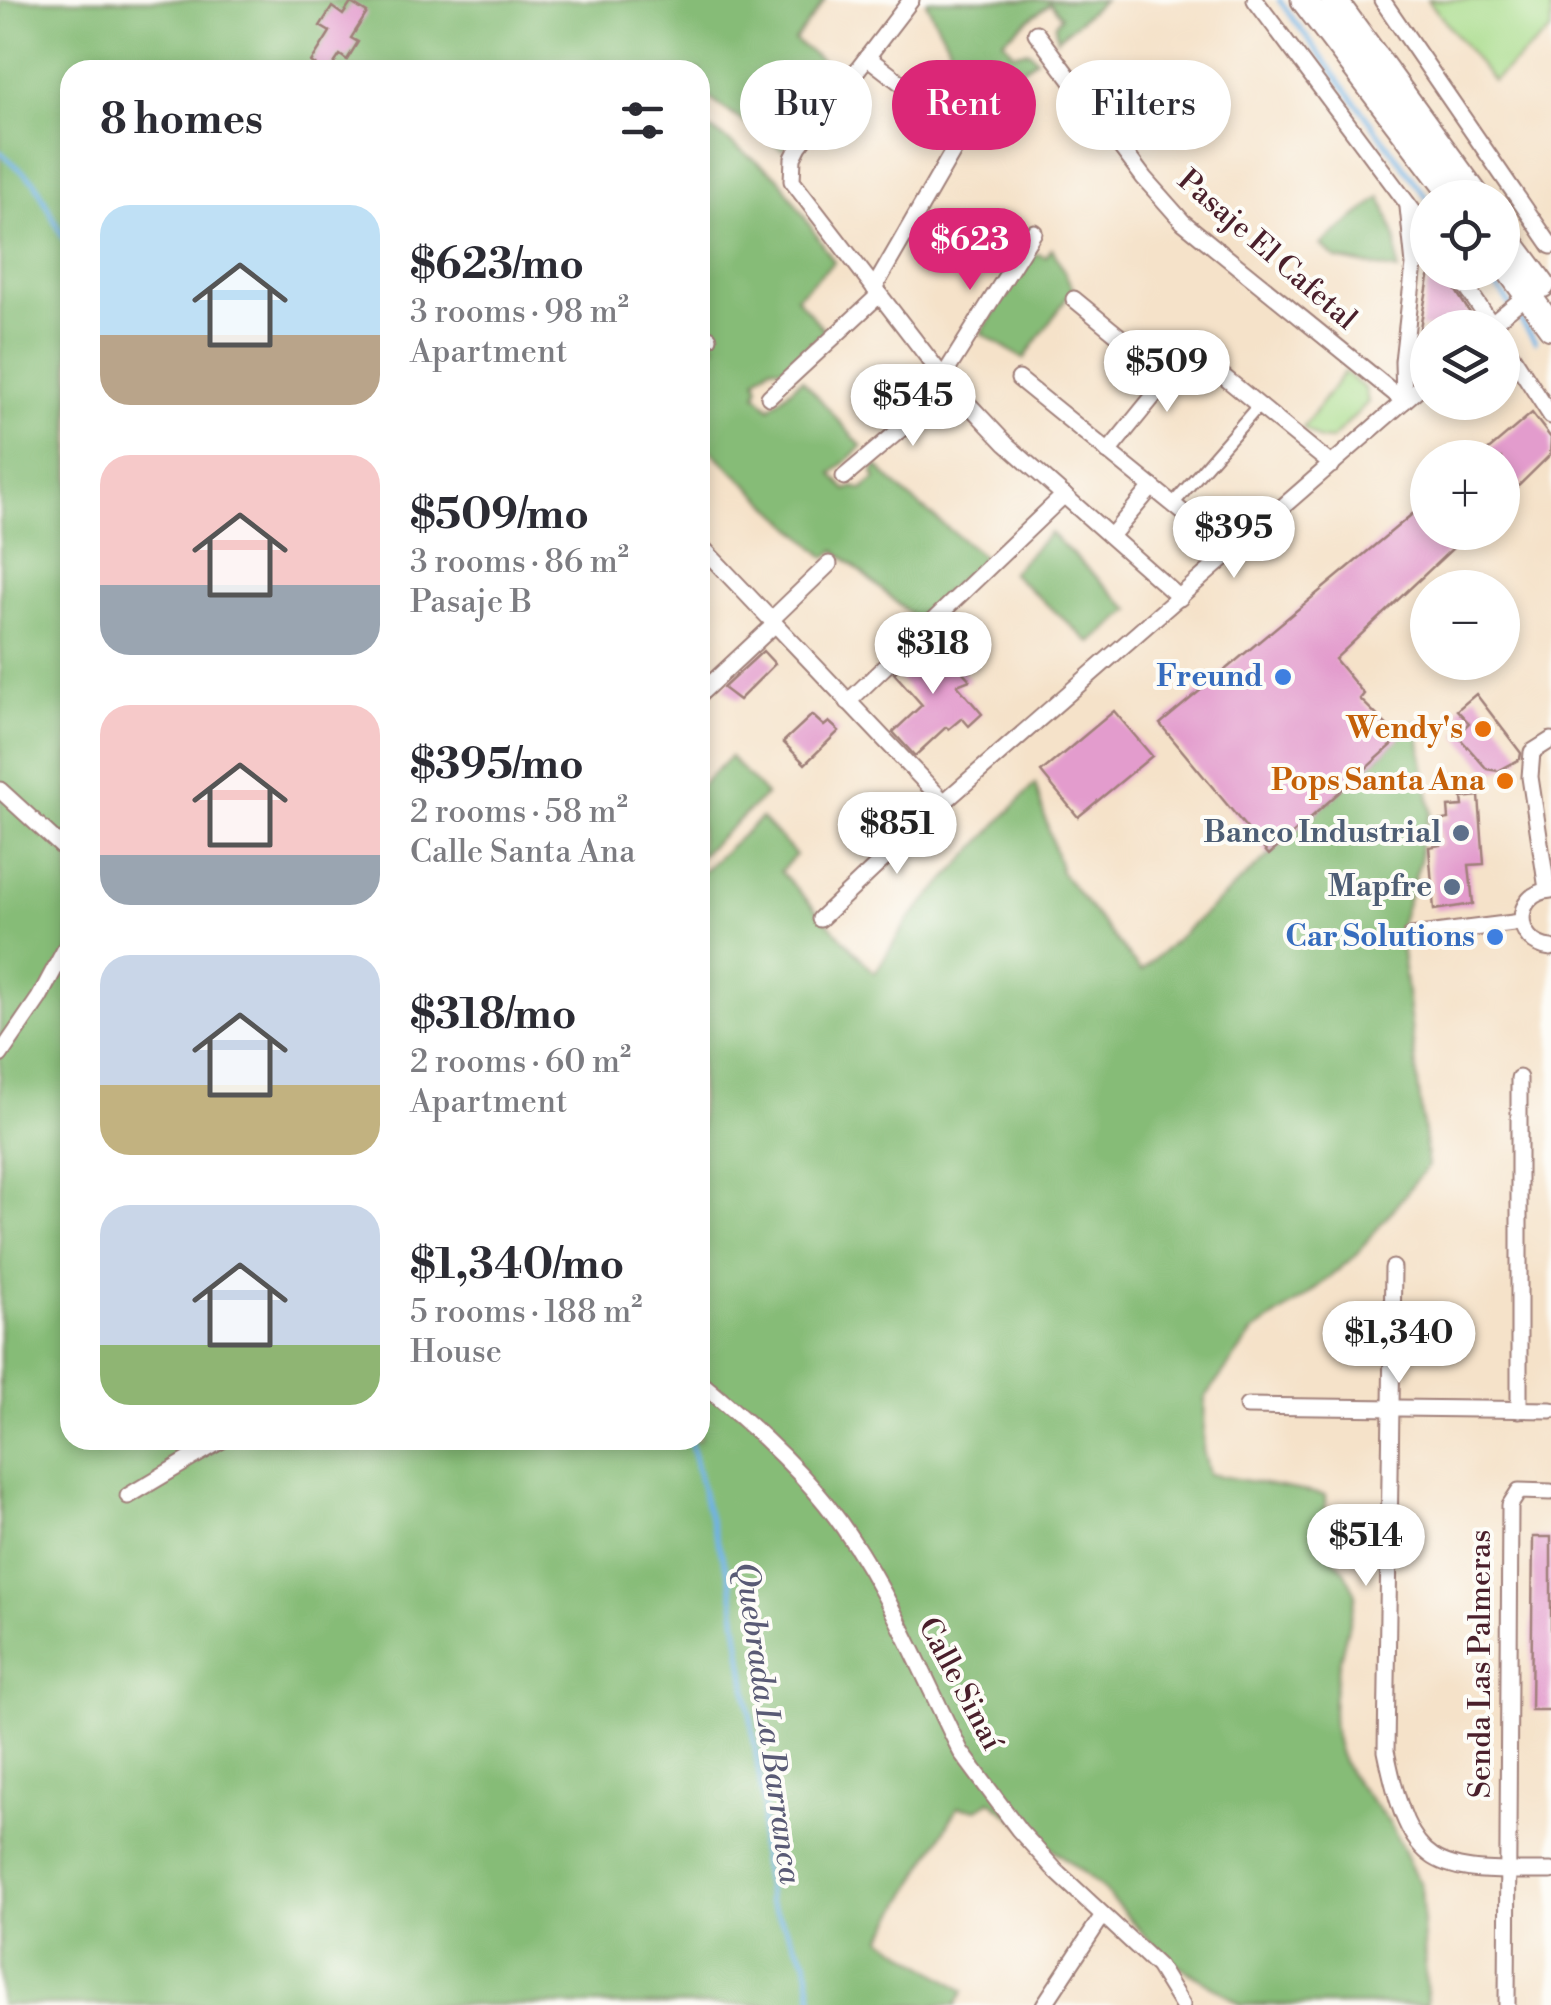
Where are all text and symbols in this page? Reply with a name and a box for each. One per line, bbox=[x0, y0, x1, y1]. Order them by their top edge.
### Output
chip: Buy bbox=[740, 60, 872, 150]
chip: Rent bbox=[892, 60, 1036, 150]
chip: Filters bbox=[1056, 60, 1231, 150]
icon: filters bbox=[615, 93, 670, 148]
text: 8 homes bbox=[100, 94, 263, 147]
street label: Pasaje El Cafetal bbox=[1169, 162, 1365, 338]
map controls bbox=[1410, 180, 1520, 680]
button: locate bbox=[1410, 180, 1520, 290]
pin: $623 bbox=[911, 208, 1029, 293]
text: $623 bbox=[931, 220, 1009, 260]
text: $623/mo bbox=[410, 239, 584, 292]
icon: home bbox=[180, 245, 300, 365]
text: 3 rooms · 98 m² bbox=[410, 292, 629, 332]
button: layers bbox=[1410, 310, 1520, 420]
pin: $509 bbox=[1108, 330, 1226, 415]
text: Apartment bbox=[410, 332, 567, 372]
text: $509 bbox=[1126, 342, 1208, 382]
pin: $545 bbox=[854, 364, 972, 449]
text: $545 bbox=[873, 376, 953, 416]
button: + bbox=[1410, 440, 1520, 550]
text: $509/mo bbox=[410, 489, 589, 542]
icon: home bbox=[180, 495, 300, 615]
pin: $395 bbox=[1175, 496, 1293, 581]
text: $395 bbox=[1195, 508, 1273, 548]
text: 3 rooms · 86 m² bbox=[410, 542, 629, 582]
button: − bbox=[1410, 570, 1520, 680]
text: Pasaje B bbox=[410, 582, 532, 622]
pin: $318 bbox=[874, 612, 992, 697]
text: $318 bbox=[897, 624, 969, 664]
place label: Freund bbox=[1156, 658, 1263, 696]
marker: Freund bbox=[1272, 666, 1294, 688]
place label: Wendy's bbox=[1345, 710, 1463, 748]
marker: Wendy's bbox=[1472, 718, 1494, 740]
text: $395/mo bbox=[410, 739, 584, 792]
icon: home bbox=[180, 745, 300, 865]
place label: Pops Santa Ana bbox=[1271, 762, 1486, 800]
marker: Pops Santa Ana bbox=[1494, 770, 1516, 792]
text: 2 rooms · 58 m² bbox=[410, 792, 628, 832]
pin: $851 bbox=[838, 792, 956, 877]
text: $851 bbox=[860, 804, 934, 844]
place label: Banco Industrial bbox=[1203, 814, 1441, 852]
marker: Banco Industrial bbox=[1450, 822, 1472, 844]
text: Calle Santa Ana bbox=[410, 832, 635, 872]
place label: Mapfre bbox=[1328, 868, 1432, 906]
marker: Mapfre bbox=[1441, 876, 1463, 898]
place label: Car Solutions bbox=[1285, 918, 1475, 956]
marker: Car Solutions bbox=[1484, 926, 1506, 948]
text: $318/mo bbox=[410, 989, 576, 1042]
icon: home bbox=[180, 995, 300, 1115]
text: 2 rooms · 60 m² bbox=[410, 1042, 631, 1082]
text: Apartment bbox=[410, 1082, 567, 1122]
text: $1,340/mo bbox=[410, 1239, 624, 1292]
icon: home bbox=[180, 1245, 300, 1365]
text: 5 rooms · 188 m² bbox=[410, 1292, 642, 1332]
pin: $1,340 bbox=[1318, 1301, 1480, 1386]
text: $1,340 bbox=[1344, 1313, 1454, 1353]
text: House bbox=[410, 1332, 502, 1372]
pin: $514 bbox=[1307, 1504, 1425, 1589]
text: $514 bbox=[1329, 1516, 1403, 1556]
street label: Senda Las Palmeras bbox=[1462, 1530, 1500, 1798]
water label: Quebrada La Barranca bbox=[726, 1560, 810, 1887]
street label: Calle Sinaí bbox=[909, 1611, 1011, 1758]

